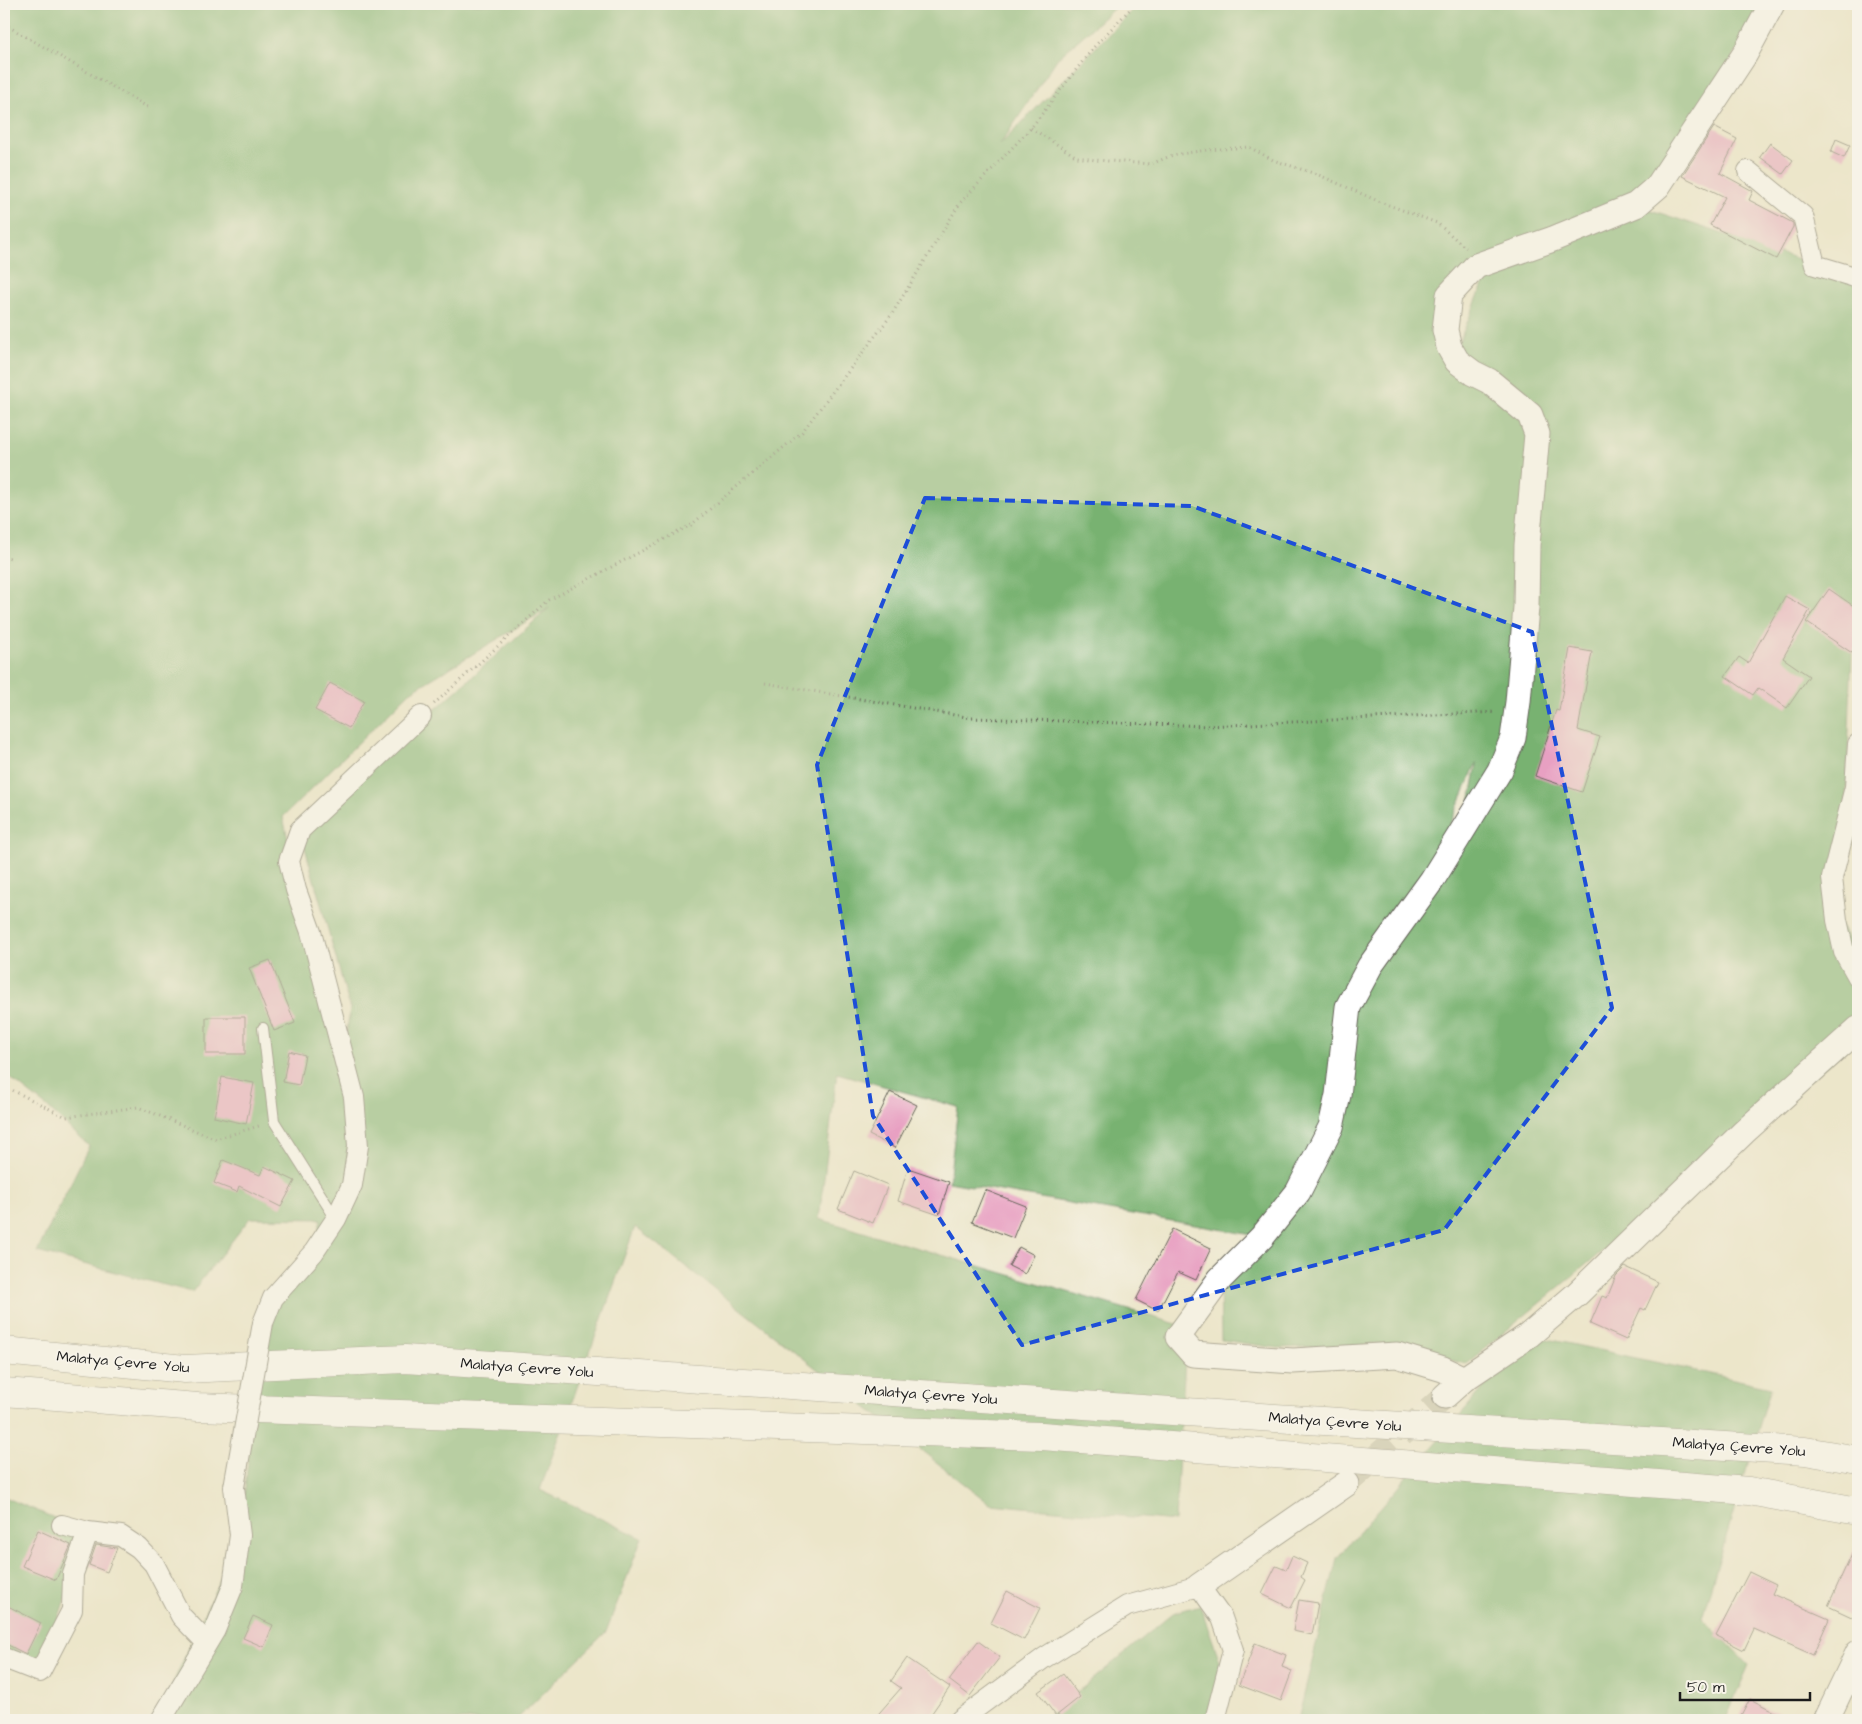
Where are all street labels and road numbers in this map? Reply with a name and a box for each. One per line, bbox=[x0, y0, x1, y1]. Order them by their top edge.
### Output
street label: Malatya Çevre Yolu bbox=[56, 1346, 191, 1379]
street label: Malatya Çevre Yolu bbox=[460, 1353, 595, 1384]
street label: Malatya Çevre Yolu bbox=[864, 1380, 999, 1411]
street label: Malatya Çevre Yolu bbox=[1268, 1407, 1403, 1438]
street label: Malatya Çevre Yolu bbox=[1672, 1432, 1807, 1463]

